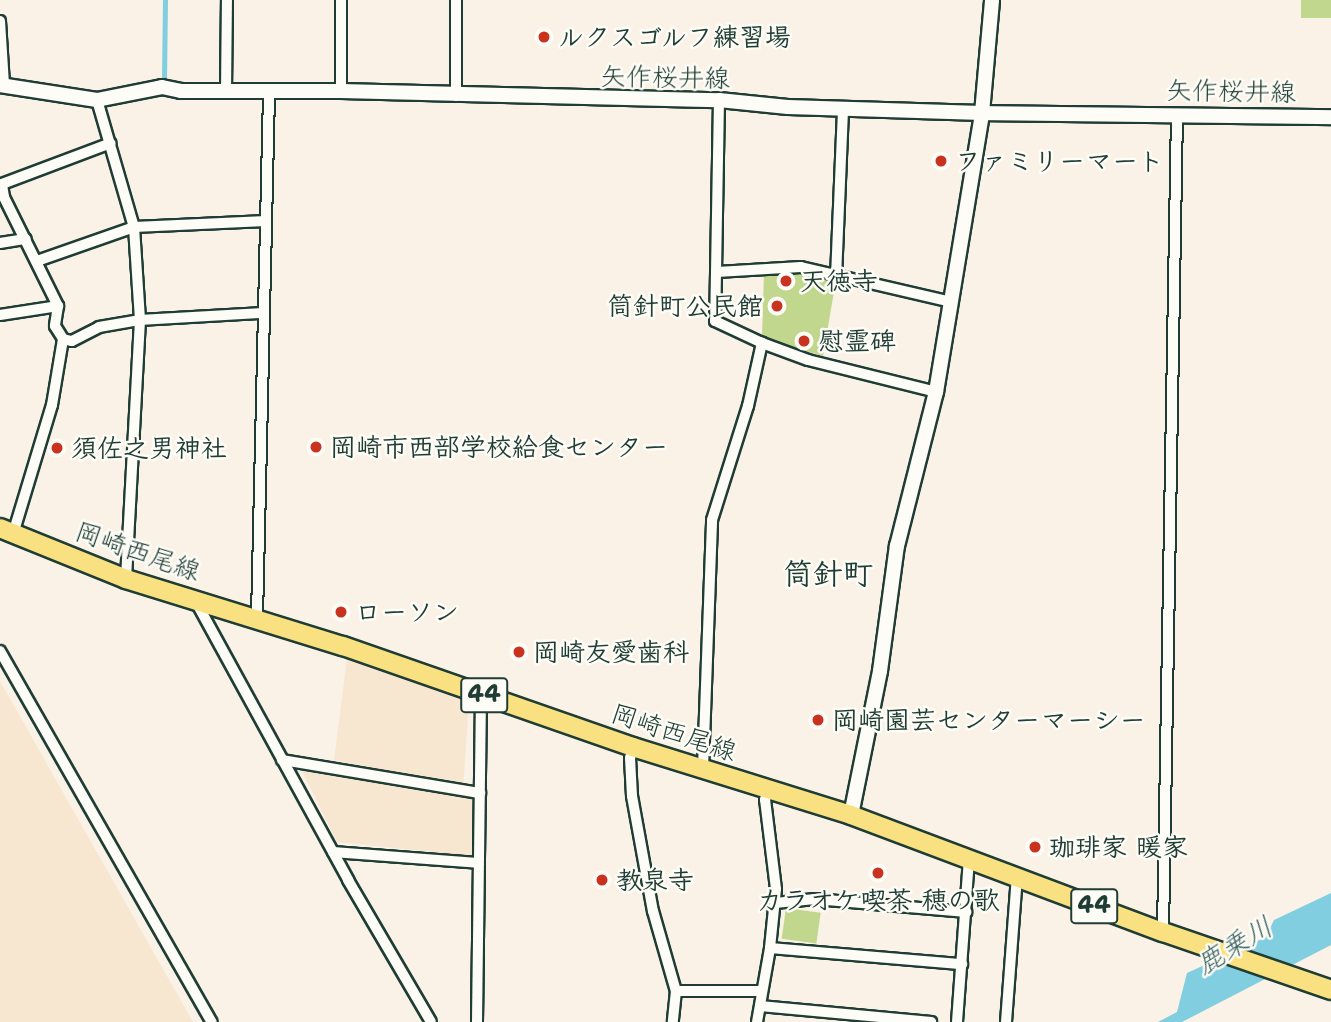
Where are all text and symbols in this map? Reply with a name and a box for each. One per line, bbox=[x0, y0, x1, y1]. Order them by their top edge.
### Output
place label: ルクスゴルフ練習場 bbox=[558, 21, 792, 53]
marker: ルクスゴルフ練習場 bbox=[536, 29, 552, 45]
street label: 矢作桜井線 bbox=[600, 60, 730, 94]
street label: 矢作桜井線 bbox=[1166, 74, 1296, 108]
place label: ファミリーマート bbox=[955, 145, 1163, 177]
marker: ファミリーマート bbox=[933, 153, 949, 169]
place label: 天徳寺 bbox=[800, 265, 878, 297]
marker: 天徳寺 bbox=[778, 273, 794, 289]
place label: 筒針町公民館 bbox=[607, 290, 763, 322]
marker: 筒針町公民館 bbox=[769, 298, 785, 314]
place label: 慰霊碑 bbox=[818, 325, 896, 357]
marker: 慰霊碑 bbox=[796, 333, 812, 349]
place label: 岡崎市西部学校給食センター bbox=[330, 431, 668, 463]
place label: 須佐之男神社 bbox=[71, 432, 227, 464]
marker: 岡崎市西部学校給食センター bbox=[308, 439, 324, 455]
marker: 須佐之男神社 bbox=[49, 440, 65, 456]
street label: 岡崎西尾線 bbox=[71, 515, 205, 587]
district label: 筒針町 bbox=[783, 556, 873, 592]
place label: ローソン bbox=[355, 596, 459, 628]
marker: ローソン bbox=[333, 604, 349, 620]
place label: 岡崎友愛歯科 bbox=[533, 636, 689, 668]
marker: 岡崎友愛歯科 bbox=[511, 644, 527, 660]
road number: 44 bbox=[460, 674, 508, 716]
street label: 岡崎西尾線 bbox=[607, 697, 741, 767]
place label: 岡崎園芸センターマーシー bbox=[832, 704, 1144, 736]
marker: 岡崎園芸センターマーシー bbox=[810, 712, 826, 728]
place label: 珈琲家 暖家 bbox=[1049, 831, 1188, 863]
marker: 珈琲家 暖家 bbox=[1027, 839, 1043, 855]
place label: 教泉寺 bbox=[616, 864, 694, 896]
marker: カラオケ喫茶 穂の歌 bbox=[870, 865, 886, 881]
marker: 教泉寺 bbox=[594, 872, 610, 888]
place label: カラオケ喫茶 穂の歌 bbox=[757, 884, 999, 916]
road number: 44 bbox=[1070, 885, 1118, 926]
water label: 鹿乗川 bbox=[1189, 909, 1279, 981]

